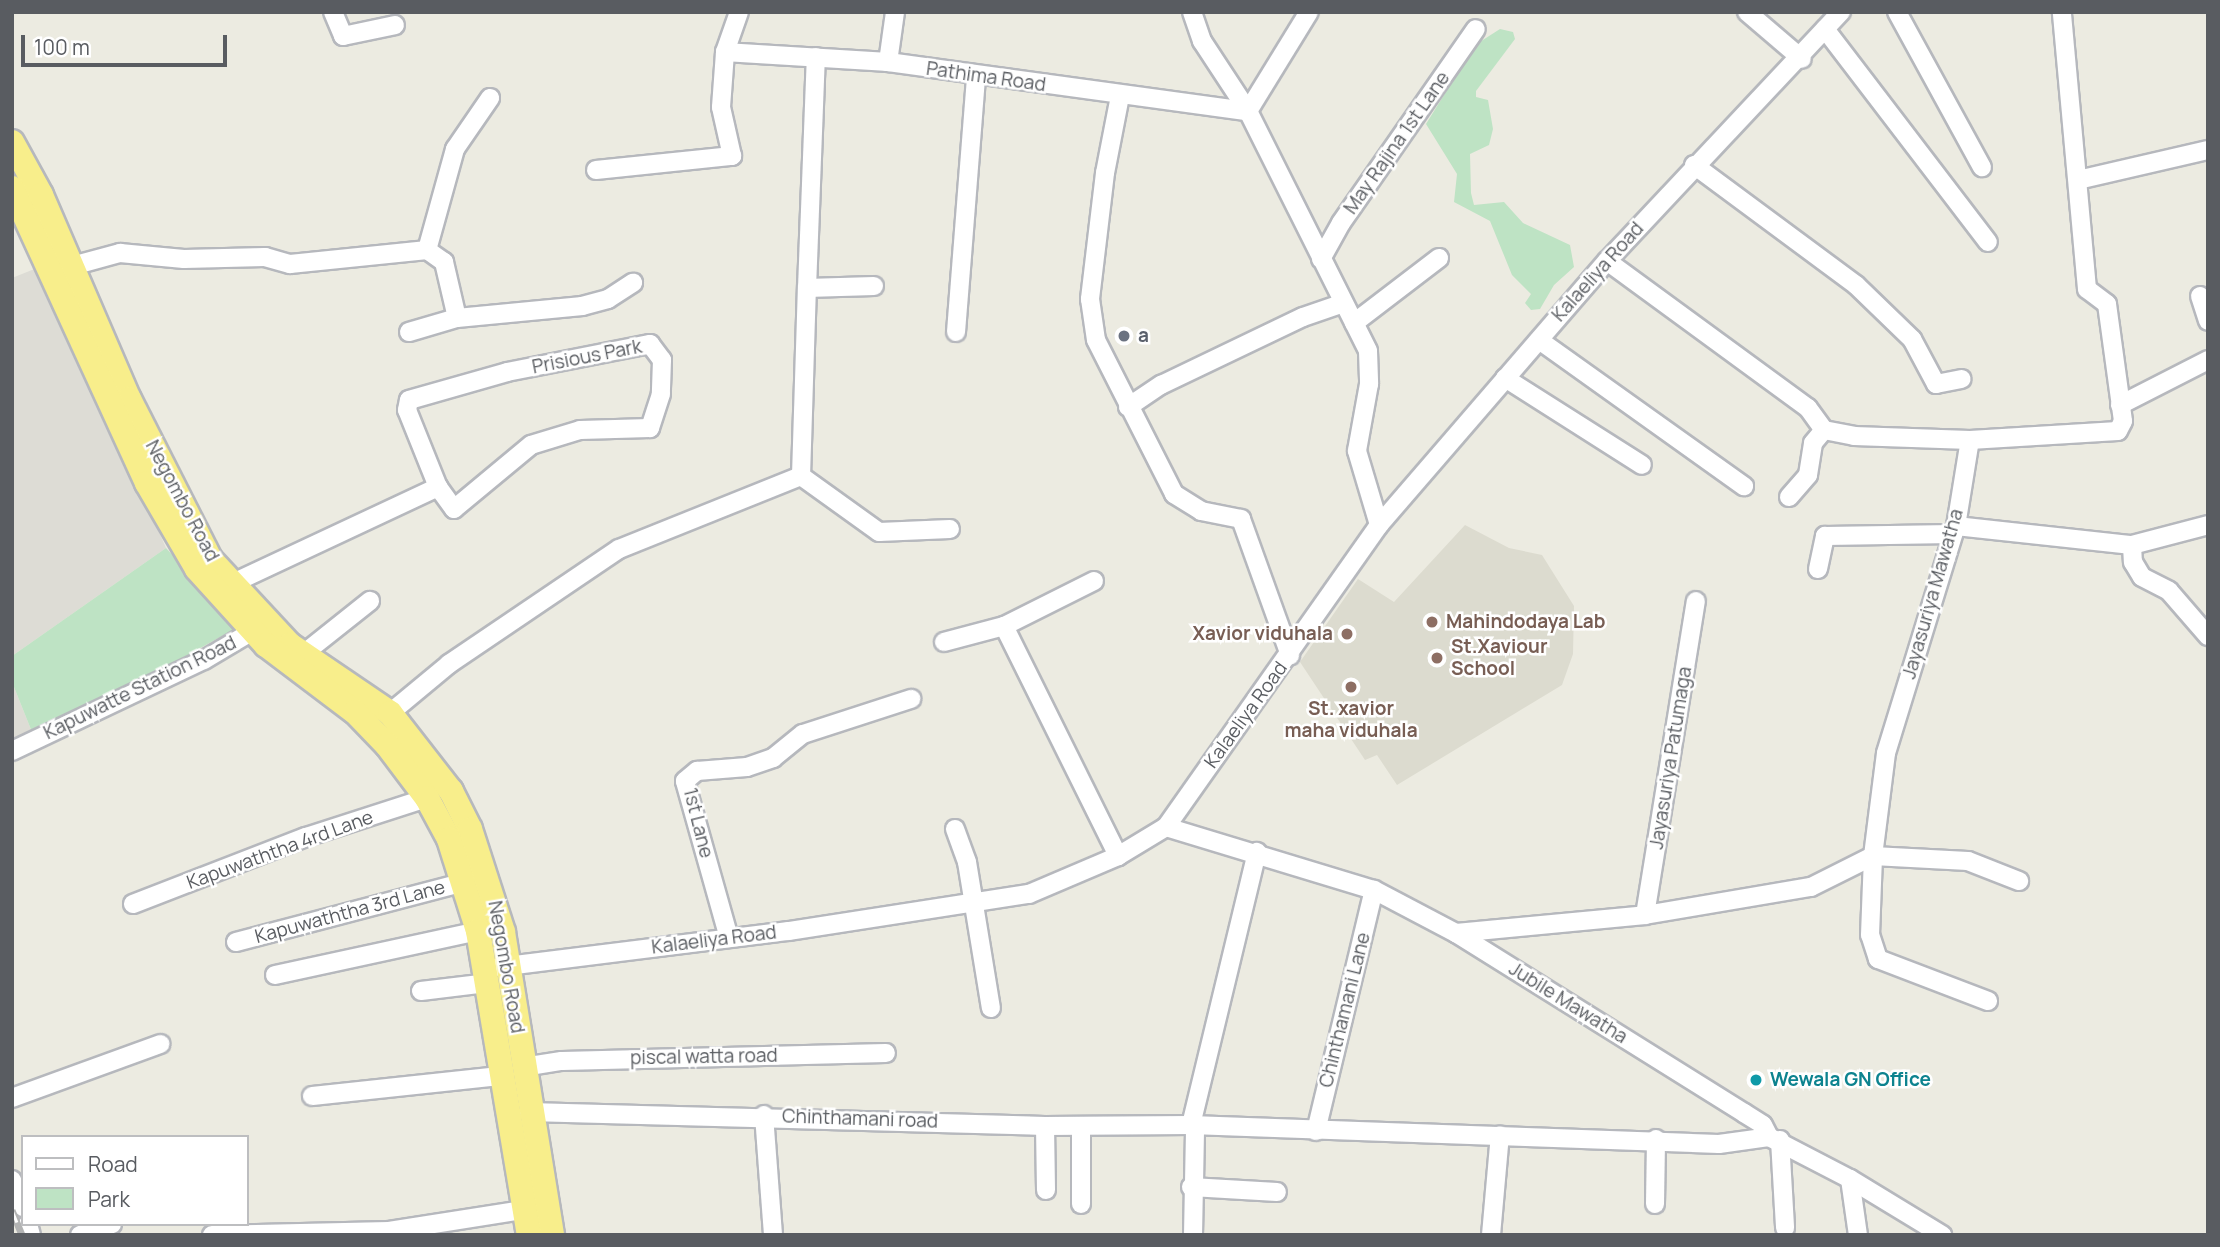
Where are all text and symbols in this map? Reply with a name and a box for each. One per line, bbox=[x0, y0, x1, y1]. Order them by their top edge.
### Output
scale bar bbox=[24, 21, 231, 65]
text: 100 m bbox=[34, 33, 90, 61]
street label: Pathima Road bbox=[925, 57, 1047, 97]
street label: May Rajina 1st Lane bbox=[1339, 67, 1455, 219]
street label: Kalaeliya Road bbox=[1547, 218, 1649, 326]
place label: a bbox=[1138, 325, 1149, 347]
marker: a bbox=[1116, 328, 1132, 344]
street label: Prisious Park bbox=[530, 335, 644, 379]
street label: Negombo Road bbox=[140, 436, 224, 566]
street label: Jayasuriya Mawatha bbox=[1898, 506, 1968, 682]
place label: Mahindodaya Lab bbox=[1446, 611, 1605, 633]
marker: Mahindodaya Lab bbox=[1424, 614, 1440, 630]
place label: Xavior viduhala bbox=[1192, 623, 1333, 645]
marker: Xavior viduhala bbox=[1339, 626, 1355, 642]
street label: Kapuwatte Station Road bbox=[40, 631, 240, 745]
place label: St.Xaviour School bbox=[1451, 636, 1548, 680]
marker: St.Xaviour School bbox=[1429, 650, 1445, 666]
street label: Kalaeliya Road bbox=[1200, 657, 1292, 773]
street label: Jayasuriya Patumaga bbox=[1645, 665, 1697, 851]
marker: St. xavior maha viduhala bbox=[1343, 679, 1359, 695]
place label: St. xavior maha viduhala bbox=[1284, 698, 1418, 742]
street label: 1st Lane bbox=[678, 786, 718, 860]
street label: Kapuwaththa 4rd Lane bbox=[184, 806, 376, 894]
street label: Kapuwaththa 3rd Lane bbox=[252, 876, 448, 948]
street label: Negombo Road bbox=[483, 899, 529, 1035]
street label: Kalaeliya Road bbox=[650, 921, 778, 959]
street label: Chinthamani Lane bbox=[1315, 930, 1375, 1090]
street label: Jubile Mawatha bbox=[1505, 957, 1631, 1049]
street label: piscal watta road bbox=[630, 1044, 778, 1070]
place label: Wewala GN Office bbox=[1770, 1069, 1931, 1091]
marker: Wewala GN Office bbox=[1748, 1072, 1764, 1088]
street label: Chinthamani road bbox=[782, 1105, 938, 1133]
legend bbox=[21, 1135, 248, 1226]
text: Road bbox=[88, 1150, 138, 1178]
text: Park bbox=[88, 1185, 130, 1213]

